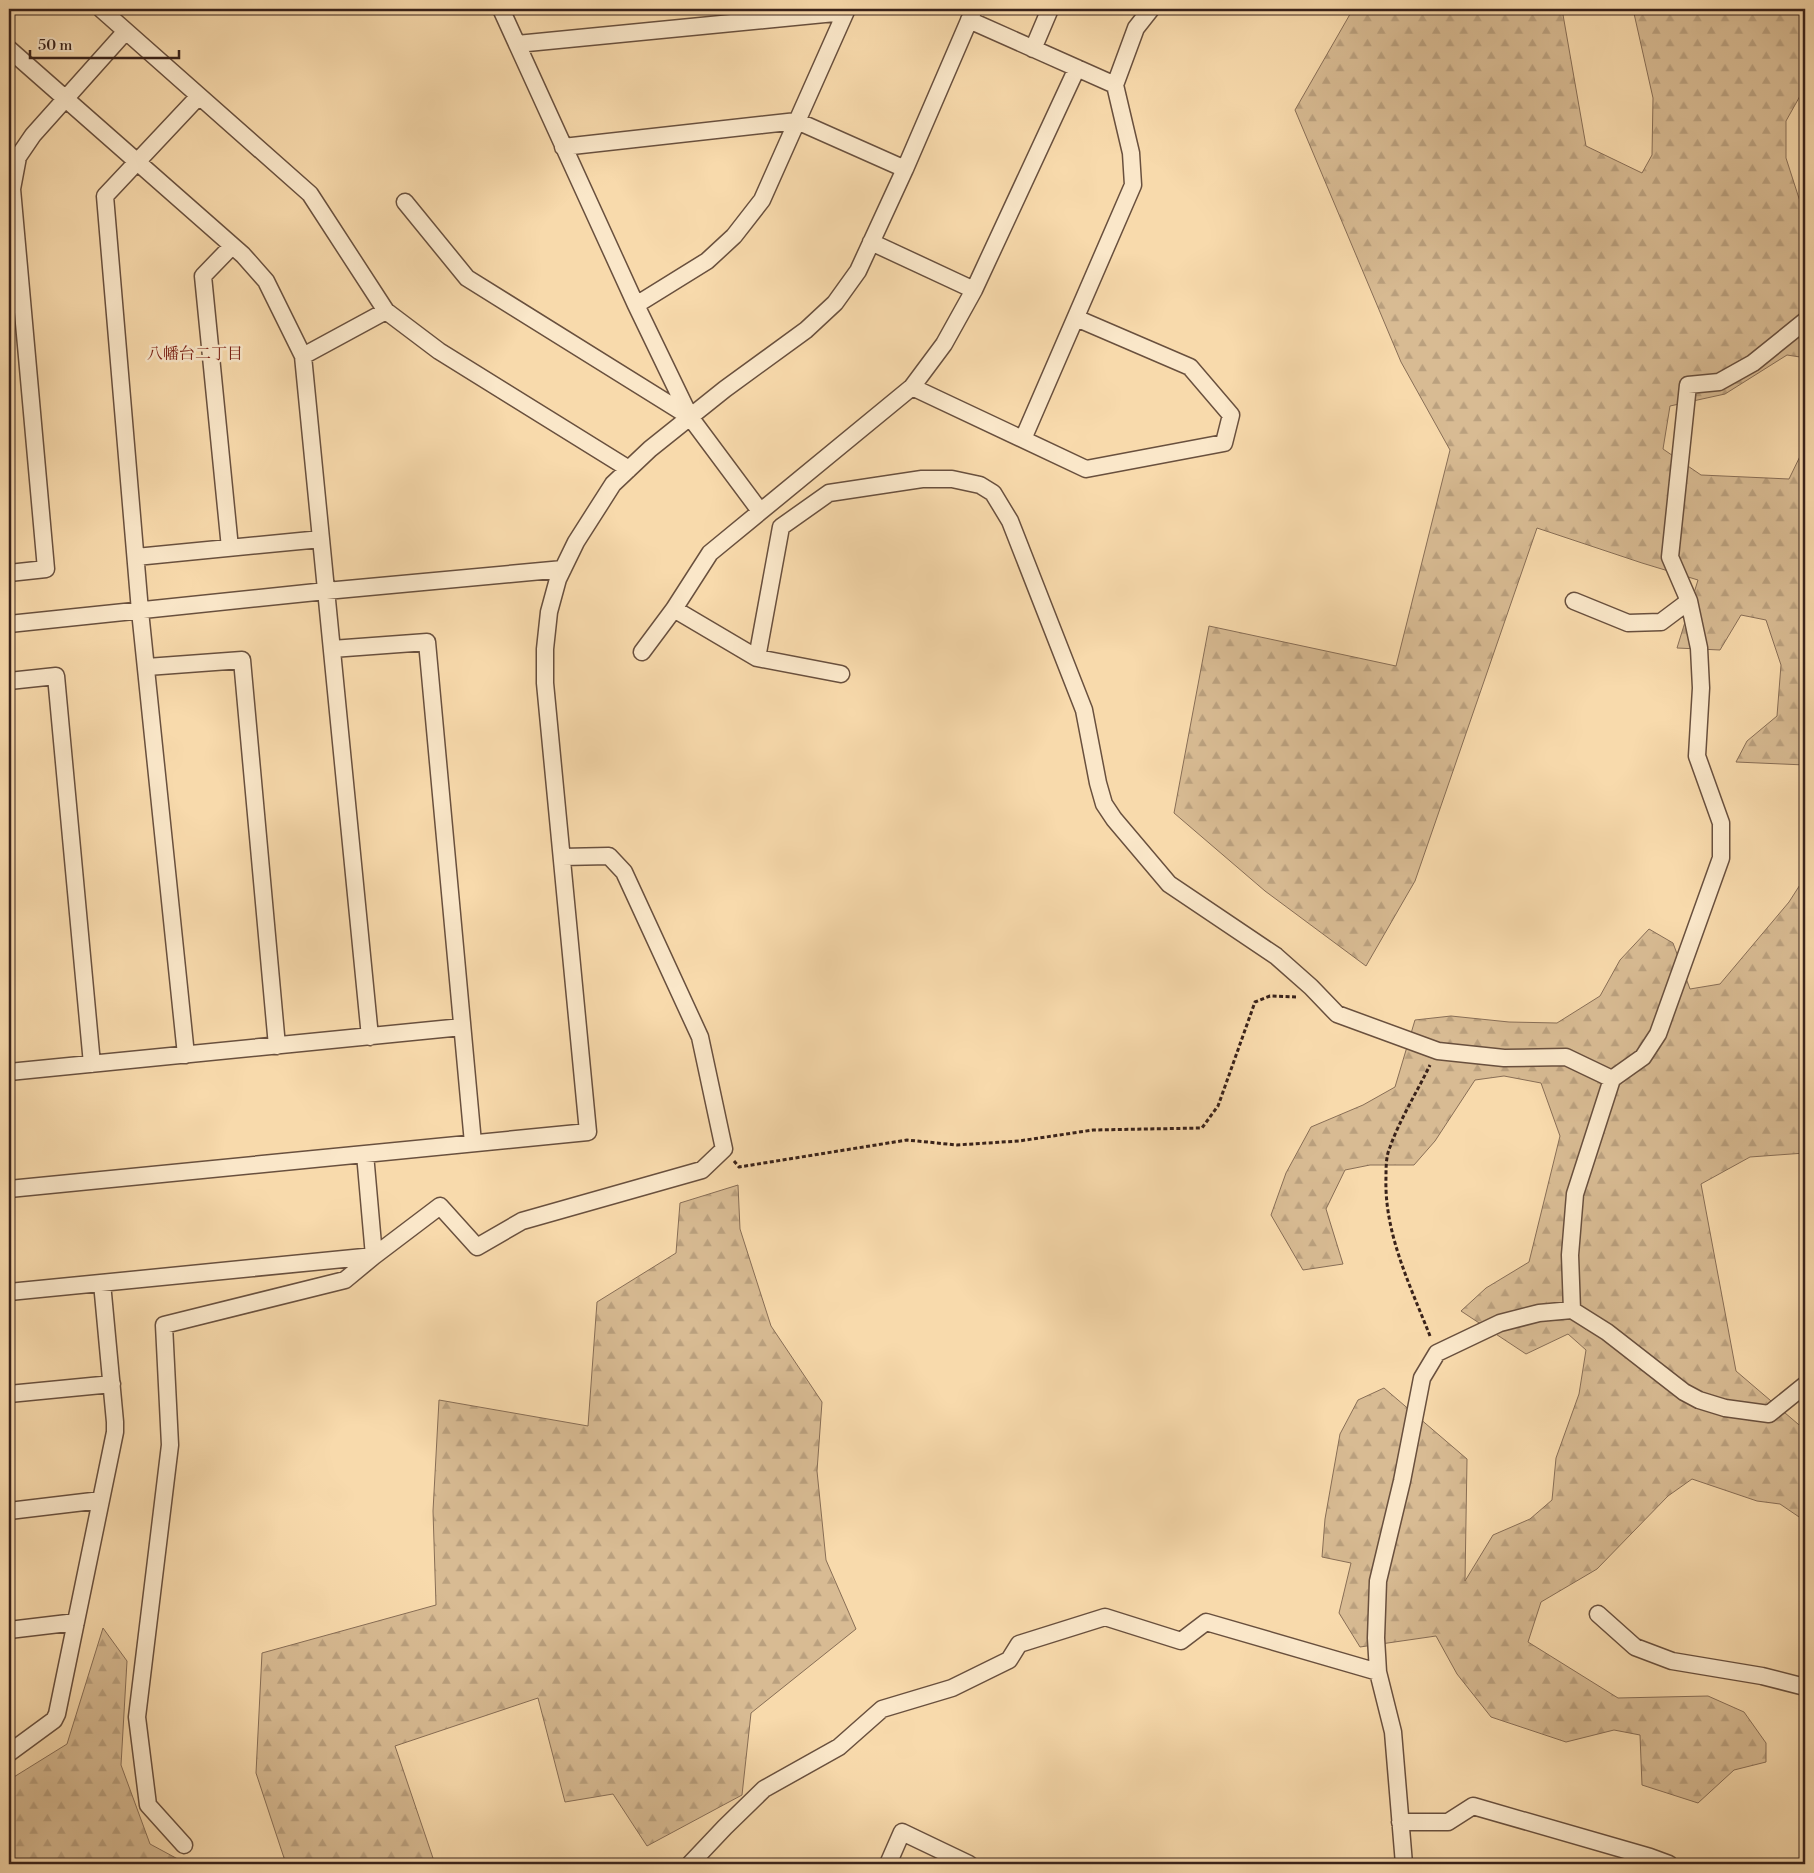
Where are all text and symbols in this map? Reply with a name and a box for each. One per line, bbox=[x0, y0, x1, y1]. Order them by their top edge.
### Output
scale bar bbox=[30, 28, 179, 60]
text: 50 m bbox=[38, 36, 72, 55]
district label: 八幡台二丁目 bbox=[147, 344, 243, 364]

